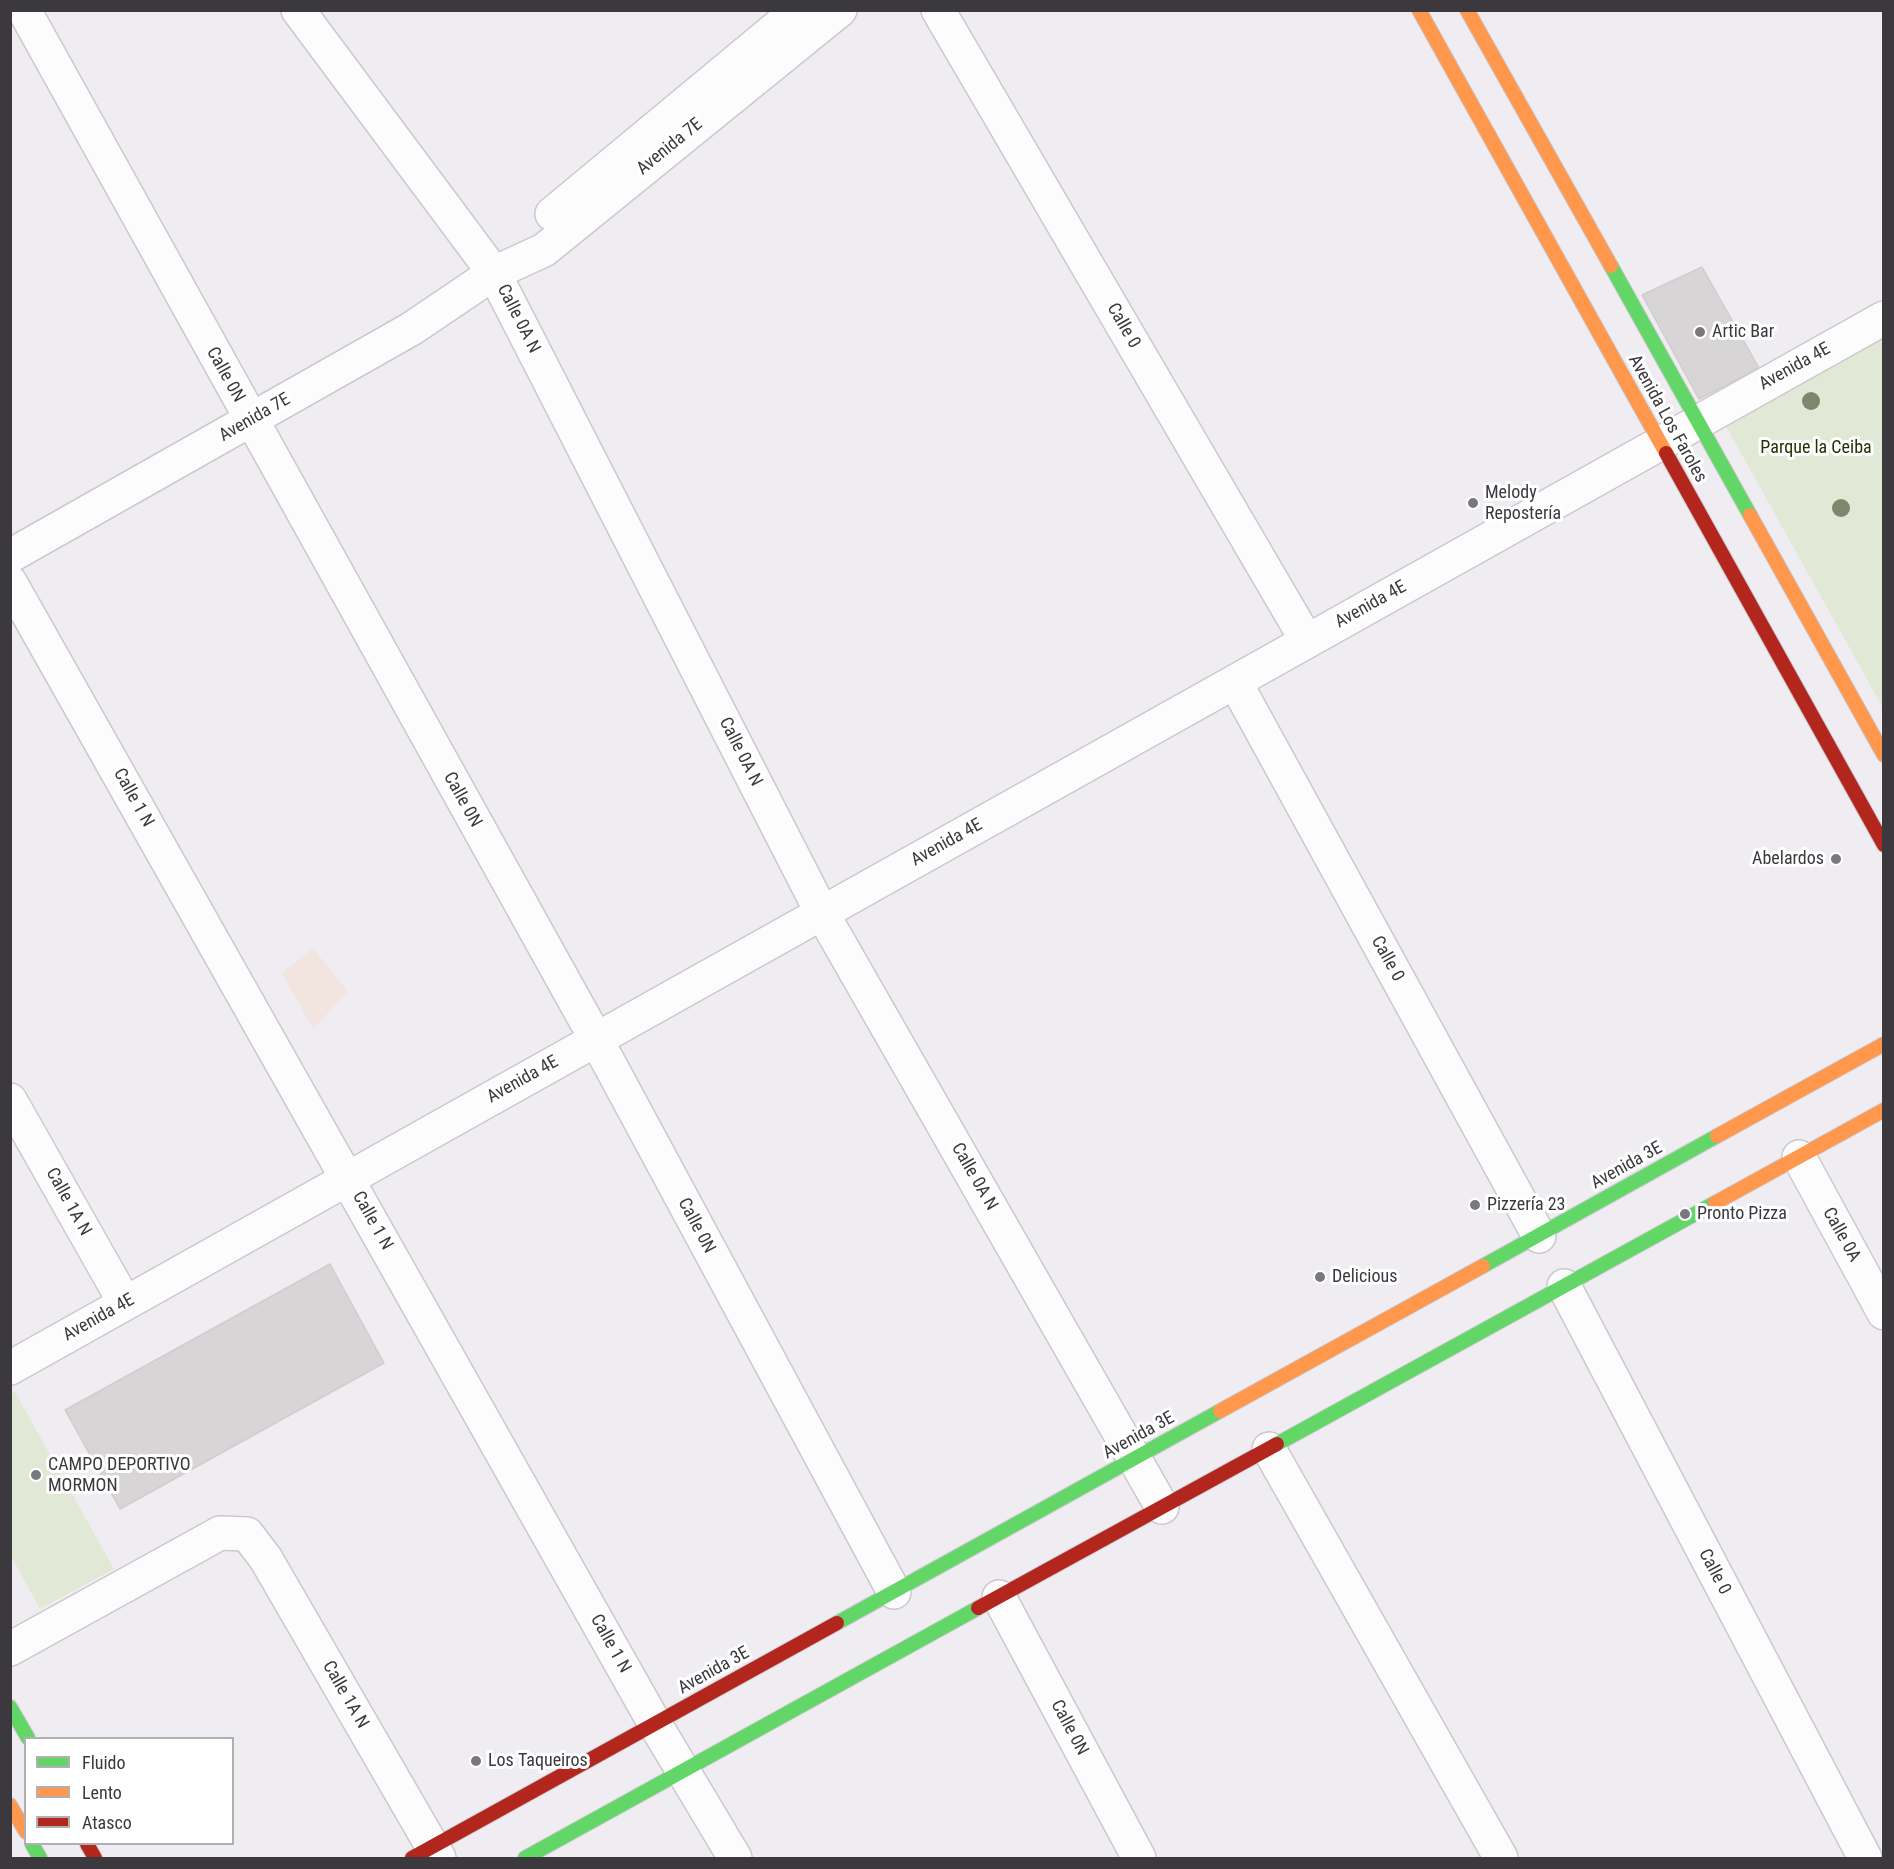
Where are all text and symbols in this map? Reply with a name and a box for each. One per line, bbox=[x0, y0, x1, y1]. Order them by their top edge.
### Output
street label: Avenida 7E bbox=[633, 114, 707, 180]
street label: Calle 0A N bbox=[492, 281, 544, 357]
street label: Calle 0 bbox=[1102, 300, 1144, 352]
place label: Artic Bar bbox=[1712, 321, 1774, 343]
marker: Artic Bar bbox=[1693, 325, 1707, 339]
street label: Avenida 4E bbox=[1756, 339, 1834, 395]
street label: Calle 0N bbox=[201, 344, 249, 406]
street label: Avenida Los Faroles bbox=[1623, 351, 1711, 487]
street label: Avenida 7E bbox=[216, 389, 294, 447]
park label: Parque la Ceiba bbox=[1760, 437, 1872, 459]
place label: Melody Repostería bbox=[1485, 482, 1561, 524]
marker: Melody Repostería bbox=[1466, 496, 1480, 510]
street label: Avenida 4E bbox=[1332, 577, 1410, 633]
street label: Calle 0A N bbox=[714, 714, 766, 790]
street label: Calle 1 N bbox=[108, 765, 158, 831]
street label: Calle 0N bbox=[438, 769, 486, 831]
street label: Avenida 4E bbox=[908, 815, 986, 871]
place label: Abelardos bbox=[1752, 848, 1824, 870]
marker: Abelardos bbox=[1829, 852, 1843, 866]
street label: Calle 0 bbox=[1366, 933, 1408, 985]
street label: Avenida 4E bbox=[484, 1052, 562, 1108]
street label: Avenida 3E bbox=[1588, 1138, 1666, 1194]
street label: Calle 0A N bbox=[946, 1139, 1002, 1215]
street label: Calle 1A N bbox=[41, 1164, 95, 1240]
street label: Calle 1 N bbox=[347, 1188, 397, 1254]
place label: Pizzería 23 bbox=[1487, 1194, 1565, 1216]
street label: Calle 0N bbox=[672, 1195, 720, 1257]
marker: Pizzería 23 bbox=[1468, 1198, 1482, 1212]
place label: Pronto Pizza bbox=[1697, 1203, 1787, 1225]
street label: Calle 0A bbox=[1817, 1204, 1865, 1266]
marker: Pronto Pizza bbox=[1678, 1207, 1692, 1221]
place label: Delicious bbox=[1332, 1266, 1397, 1288]
marker: Delicious bbox=[1313, 1270, 1327, 1284]
street label: Avenida 4E bbox=[60, 1290, 138, 1346]
street label: Avenida 3E bbox=[1100, 1408, 1178, 1464]
place label: CAMPO DEPORTIVO MORMON bbox=[48, 1454, 191, 1496]
marker: CAMPO DEPORTIVO MORMON bbox=[29, 1468, 43, 1482]
street label: Calle 0 bbox=[1693, 1545, 1735, 1599]
street label: Calle 1 N bbox=[585, 1611, 635, 1677]
street label: Avenida 3E bbox=[675, 1643, 753, 1699]
street label: Calle 1A N bbox=[317, 1657, 373, 1733]
street label: Calle 0N bbox=[1045, 1697, 1093, 1759]
legend bbox=[24, 1737, 234, 1845]
place label: Los Taqueiros bbox=[488, 1750, 588, 1772]
text: Fluido bbox=[82, 1752, 126, 1773]
marker: Los Taqueiros bbox=[469, 1754, 483, 1768]
text: Lento bbox=[82, 1782, 122, 1803]
text: Atasco bbox=[82, 1812, 132, 1833]

